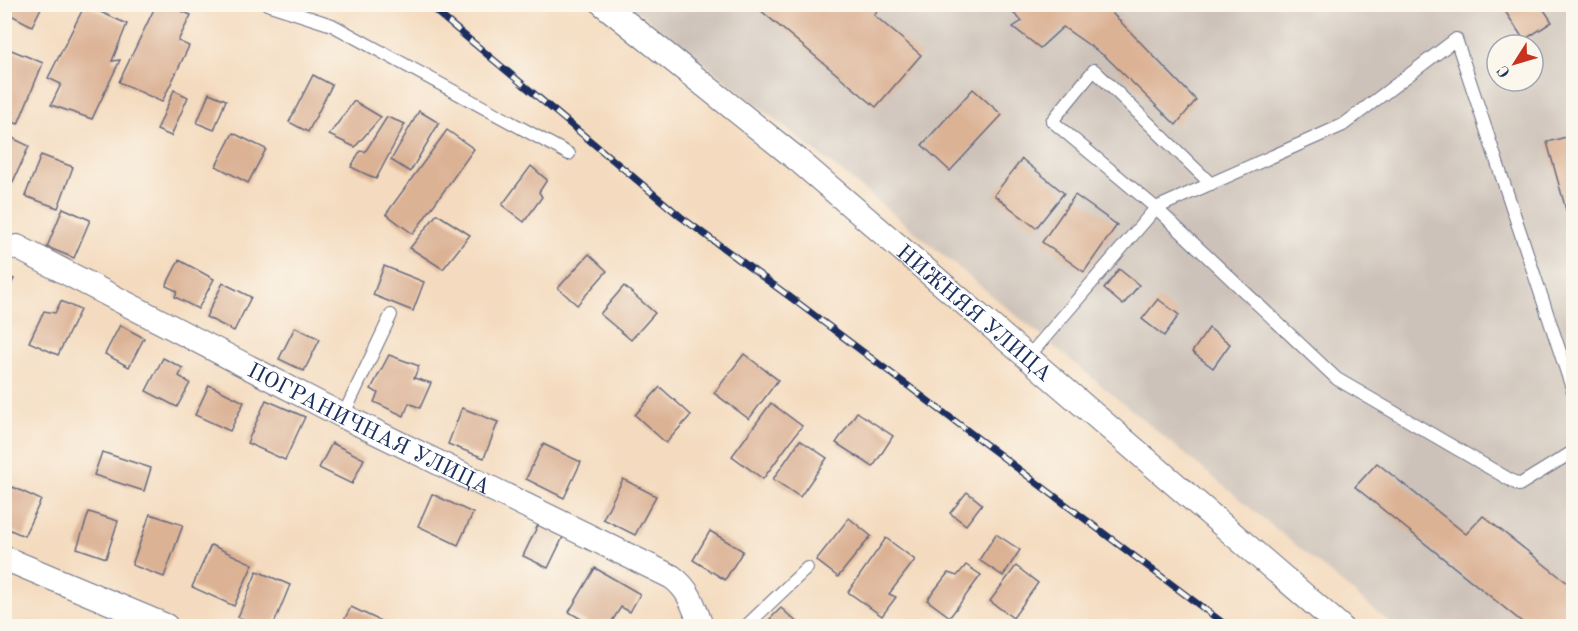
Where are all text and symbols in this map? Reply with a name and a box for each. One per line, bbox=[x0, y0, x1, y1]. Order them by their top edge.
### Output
north arrow bbox=[1485, 33, 1545, 93]
text: С bbox=[1495, 62, 1514, 80]
street label: НИЖНЯЯ УЛИЦА bbox=[892, 241, 1055, 386]
street label: ПОГРАНИЧНАЯ УЛИЦА bbox=[244, 360, 493, 499]

